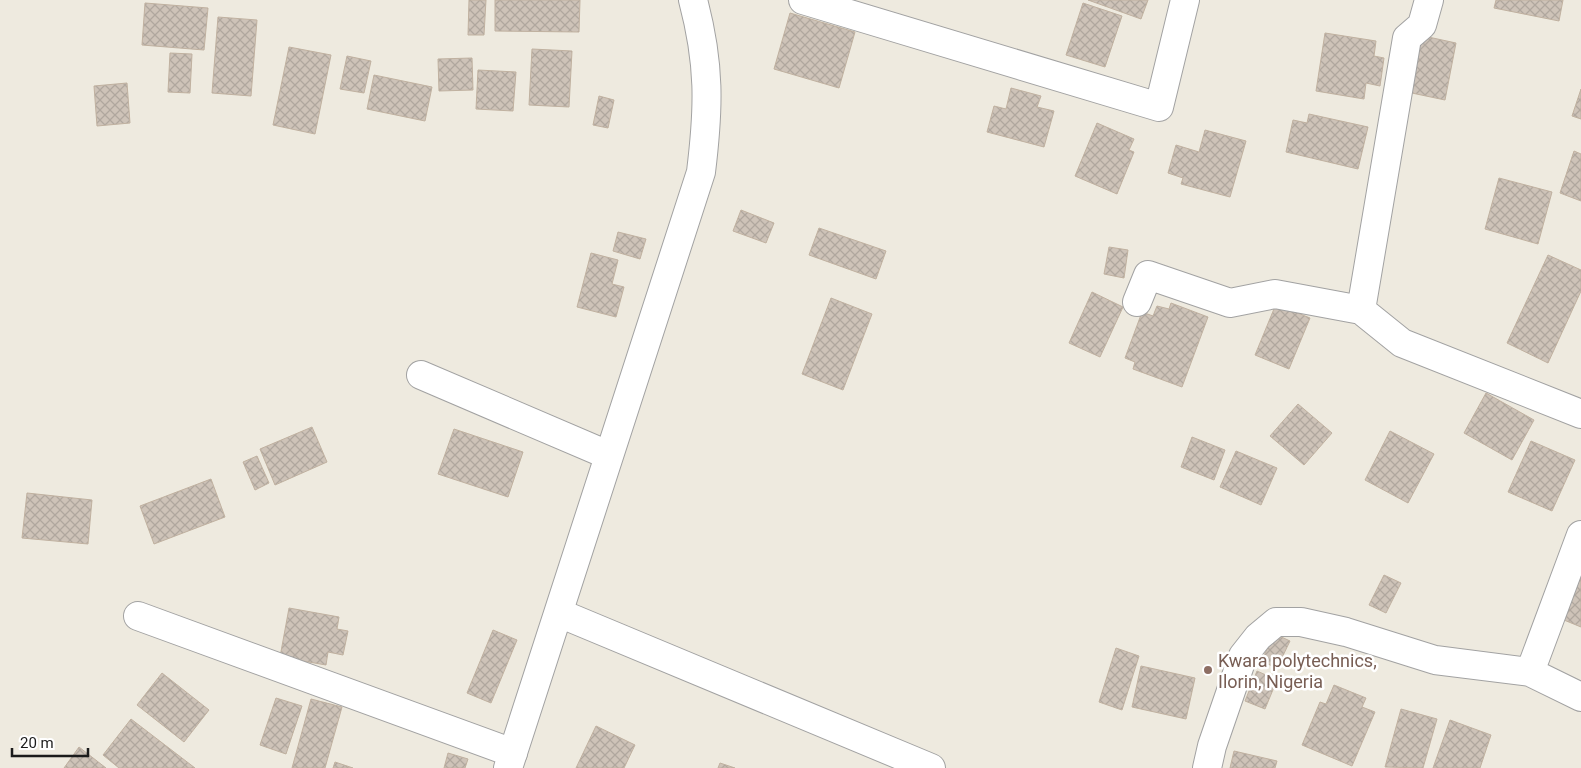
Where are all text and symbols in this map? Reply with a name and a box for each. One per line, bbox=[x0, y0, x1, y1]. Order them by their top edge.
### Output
place label: Kwara polytechnics, Ilorin, Nigeria bbox=[1218, 650, 1377, 692]
marker: Kwara polytechnics, Ilorin, Nigeria bbox=[1202, 664, 1214, 676]
scale bar bbox=[12, 726, 89, 758]
text: 20 m bbox=[20, 734, 54, 752]

